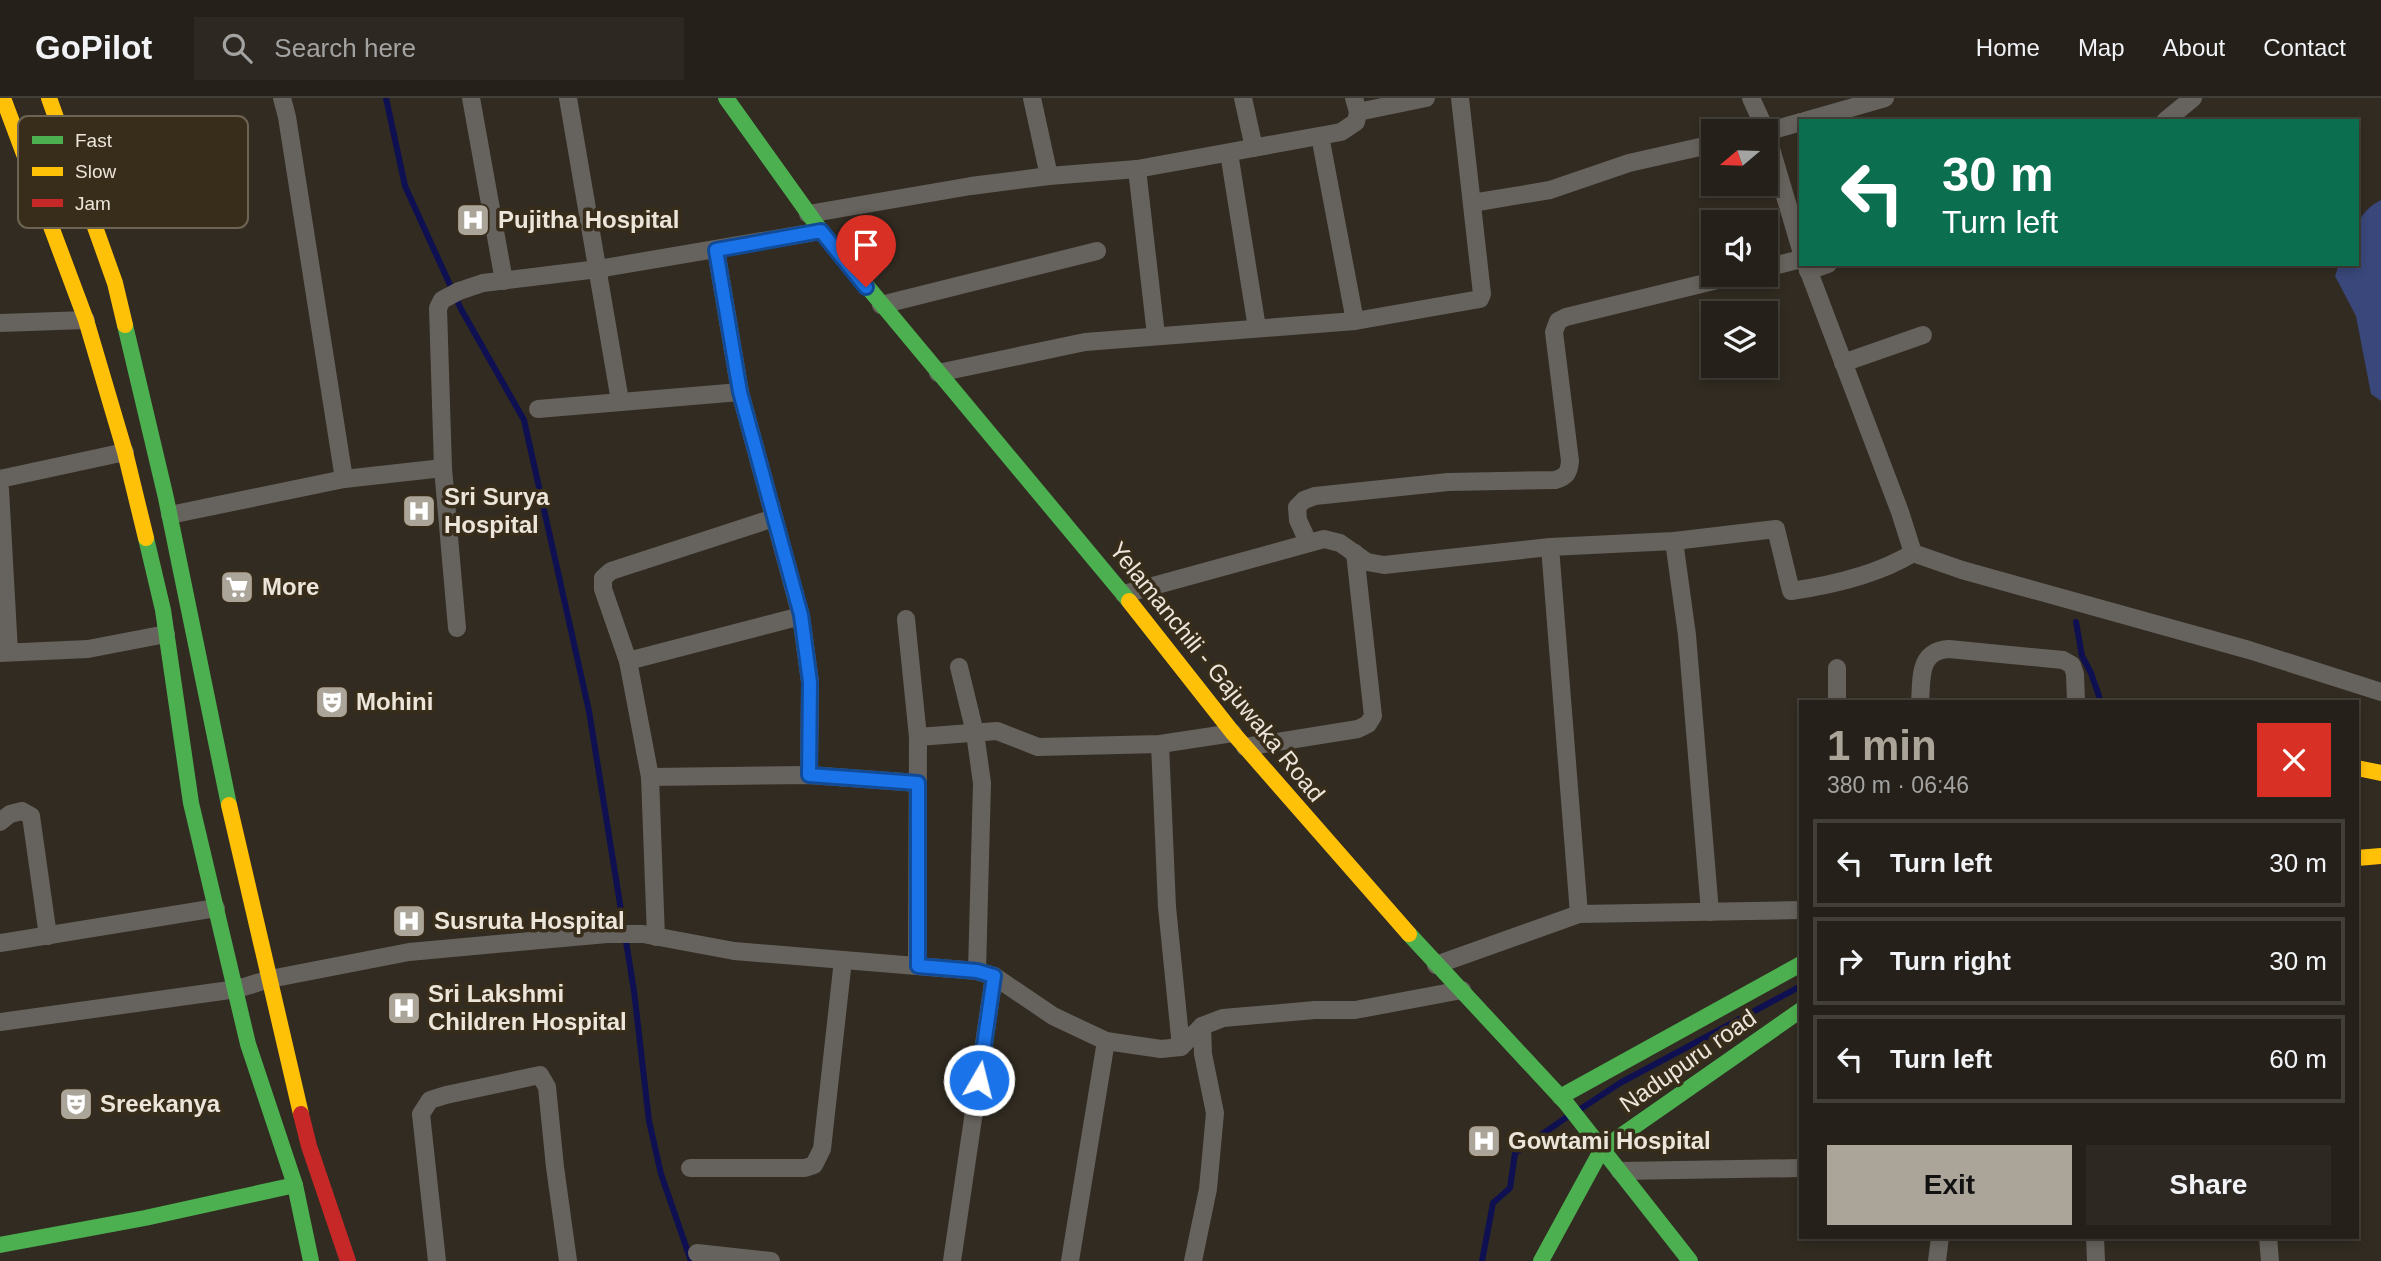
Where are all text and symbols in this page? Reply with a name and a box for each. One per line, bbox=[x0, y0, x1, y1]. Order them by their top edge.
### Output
search box bbox=[194, 17, 684, 80]
text: GoPilot bbox=[35, 29, 152, 66]
icon: search bbox=[218, 29, 256, 67]
text: Search here bbox=[274, 33, 416, 63]
text: Home bbox=[1976, 34, 2040, 61]
text: Map bbox=[2078, 34, 2125, 61]
text: About bbox=[2163, 34, 2225, 61]
text: Contact bbox=[2263, 34, 2346, 61]
legend bbox=[18, 116, 248, 228]
north arrow bbox=[1701, 119, 1778, 196]
map controls bbox=[1701, 119, 1778, 378]
text: Fast bbox=[75, 130, 113, 151]
icon: left bbox=[1827, 147, 1918, 238]
text: 30 m bbox=[1942, 147, 2054, 201]
text: Slow bbox=[75, 161, 116, 182]
text: Jam bbox=[75, 193, 111, 214]
hospital icon: Pujitha Hospital bbox=[454, 201, 492, 239]
text: Turn left bbox=[1942, 204, 2058, 240]
place label: Pujitha Hospital bbox=[498, 206, 679, 233]
button: sound bbox=[1701, 210, 1778, 287]
pin bbox=[836, 215, 896, 287]
icon: arrive bbox=[847, 226, 885, 264]
button: layers bbox=[1701, 301, 1778, 378]
place label: Sri Surya Hospital bbox=[444, 483, 550, 538]
hospital icon: Sri Surya Hospital bbox=[400, 492, 438, 530]
street label: Yelamanchili - Gajuwaka Road bbox=[1104, 537, 1330, 807]
supermarket icon: More bbox=[218, 568, 256, 606]
place label: More bbox=[262, 573, 319, 600]
theatre icon: Mohini bbox=[313, 683, 351, 721]
place label: Mohini bbox=[356, 688, 433, 715]
text: 1 min bbox=[1827, 722, 1937, 769]
button: close bbox=[2257, 723, 2331, 797]
text: 380 m · 06:46 bbox=[1827, 772, 1969, 798]
icon: left bbox=[1831, 844, 1869, 882]
text: Turn left bbox=[1890, 848, 1992, 878]
text: 30 m bbox=[2269, 848, 2327, 878]
hospital icon: Susruta Hospital bbox=[390, 902, 428, 940]
place label: Susruta Hospital bbox=[434, 907, 625, 934]
icon: right bbox=[1831, 942, 1869, 980]
text: Turn right bbox=[1890, 946, 2011, 976]
text: 30 m bbox=[2269, 946, 2327, 976]
place label: Sri Lakshmi Children Hospital bbox=[428, 980, 627, 1035]
hospital icon: Sri Lakshmi Children Hospital bbox=[385, 989, 423, 1027]
street label: Nadupuru road bbox=[1614, 1004, 1761, 1118]
icon: left bbox=[1831, 1040, 1869, 1078]
position arrow bbox=[942, 1043, 1016, 1117]
text: Turn left bbox=[1890, 1044, 1992, 1074]
text: 60 m bbox=[2269, 1044, 2327, 1074]
theatre icon: Sreekanya bbox=[57, 1085, 95, 1123]
place label: Sreekanya bbox=[100, 1090, 221, 1117]
hospital icon: Gowtami Hospital bbox=[1465, 1122, 1503, 1160]
place label: Gowtami Hospital bbox=[1508, 1127, 1711, 1154]
button: Exit bbox=[1827, 1145, 2072, 1225]
button: Share bbox=[2086, 1145, 2331, 1225]

